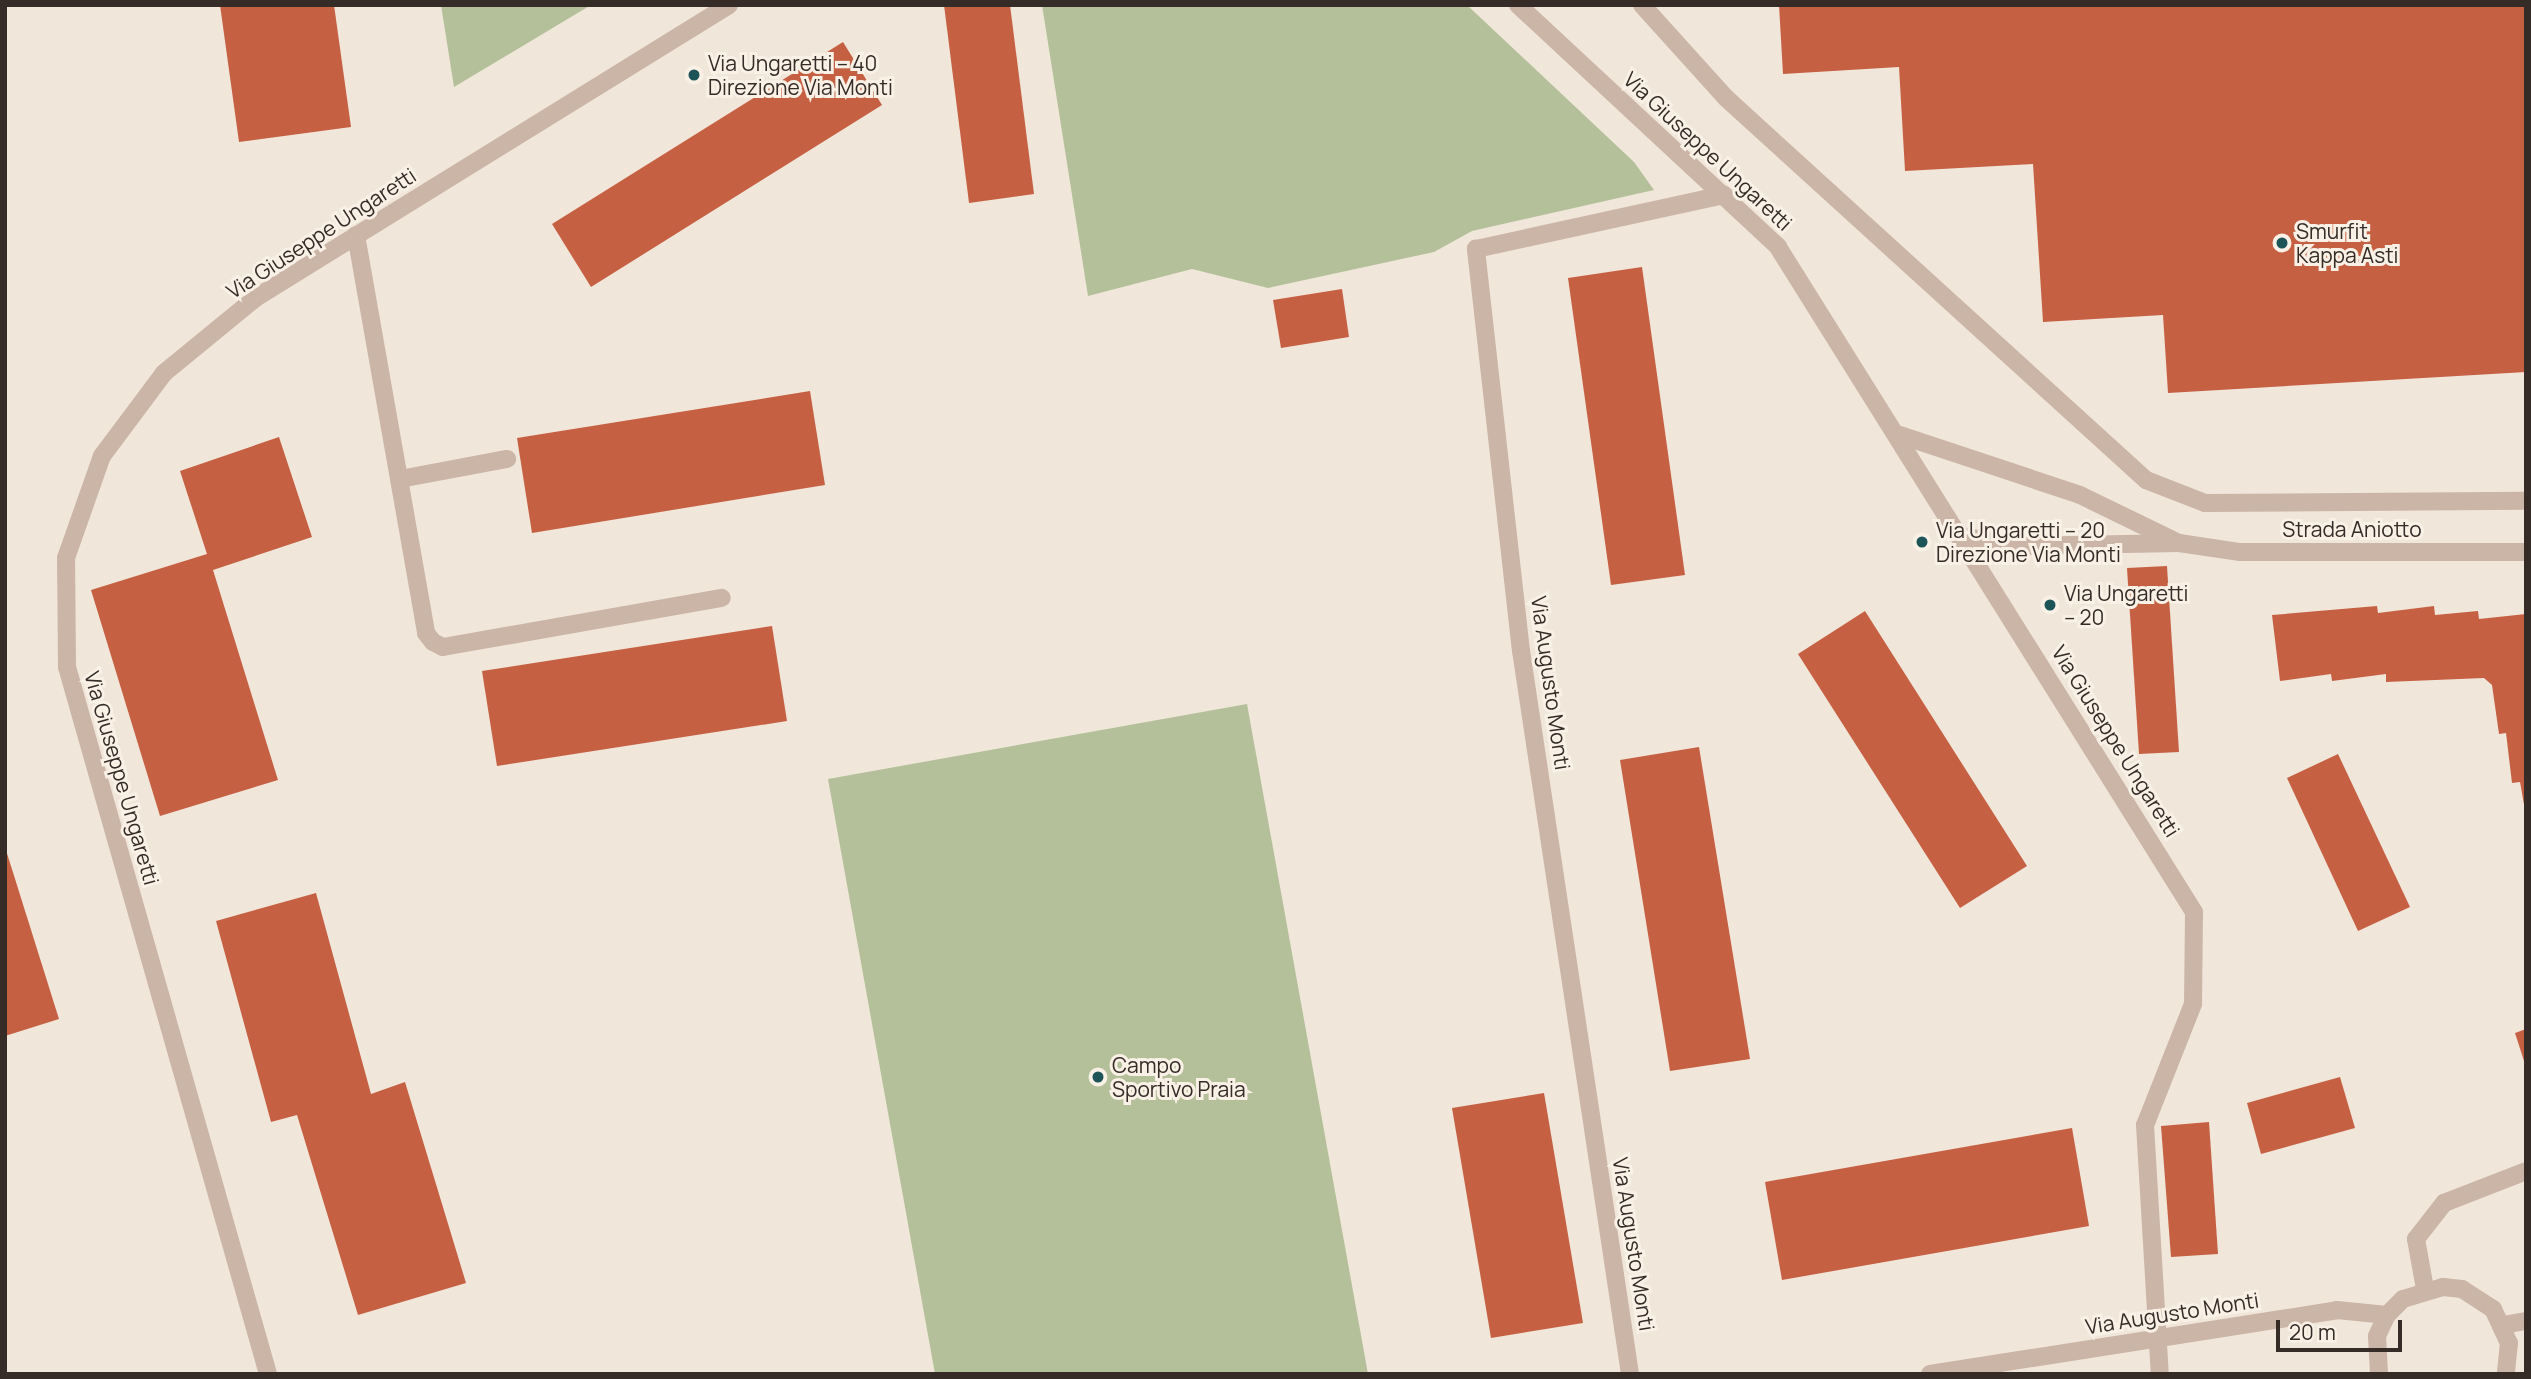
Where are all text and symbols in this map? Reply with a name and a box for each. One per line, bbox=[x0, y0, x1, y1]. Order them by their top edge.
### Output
place label: Via Ungaretti – 40 Direzione Via Monti bbox=[708, 50, 893, 100]
street label: Via Giuseppe Ungaretti bbox=[1619, 66, 1797, 236]
marker: Via Ungaretti – 40 Direzione Via Monti bbox=[686, 67, 702, 83]
street label: Via Giuseppe Ungaretti bbox=[221, 162, 421, 304]
place label: Smurfit Kappa Asti bbox=[2296, 218, 2399, 268]
marker: Smurfit Kappa Asti bbox=[2274, 235, 2290, 251]
street label: Strada Aniotto bbox=[2282, 516, 2422, 542]
place label: Via Ungaretti – 20 Direzione Via Monti bbox=[1936, 517, 2121, 567]
marker: Via Ungaretti – 20 Direzione Via Monti bbox=[1914, 534, 1930, 550]
place label: Via Ungaretti – 20 bbox=[2064, 580, 2188, 630]
street label: Via Augusto Monti bbox=[1526, 594, 1576, 772]
marker: Via Ungaretti – 20 bbox=[2042, 597, 2058, 613]
street label: Via Giuseppe Ungaretti bbox=[2047, 641, 2185, 841]
street label: Via Giuseppe Ungaretti bbox=[79, 668, 165, 888]
place label: Campo Sportivo Praia bbox=[1112, 1052, 1246, 1102]
marker: Campo Sportivo Praia bbox=[1090, 1069, 1106, 1085]
street label: Via Augusto Monti bbox=[1608, 1156, 1660, 1332]
street label: Via Augusto Monti bbox=[2084, 1287, 2260, 1339]
scale bar bbox=[2279, 1306, 2405, 1350]
text: 20 m bbox=[2289, 1318, 2336, 1346]

